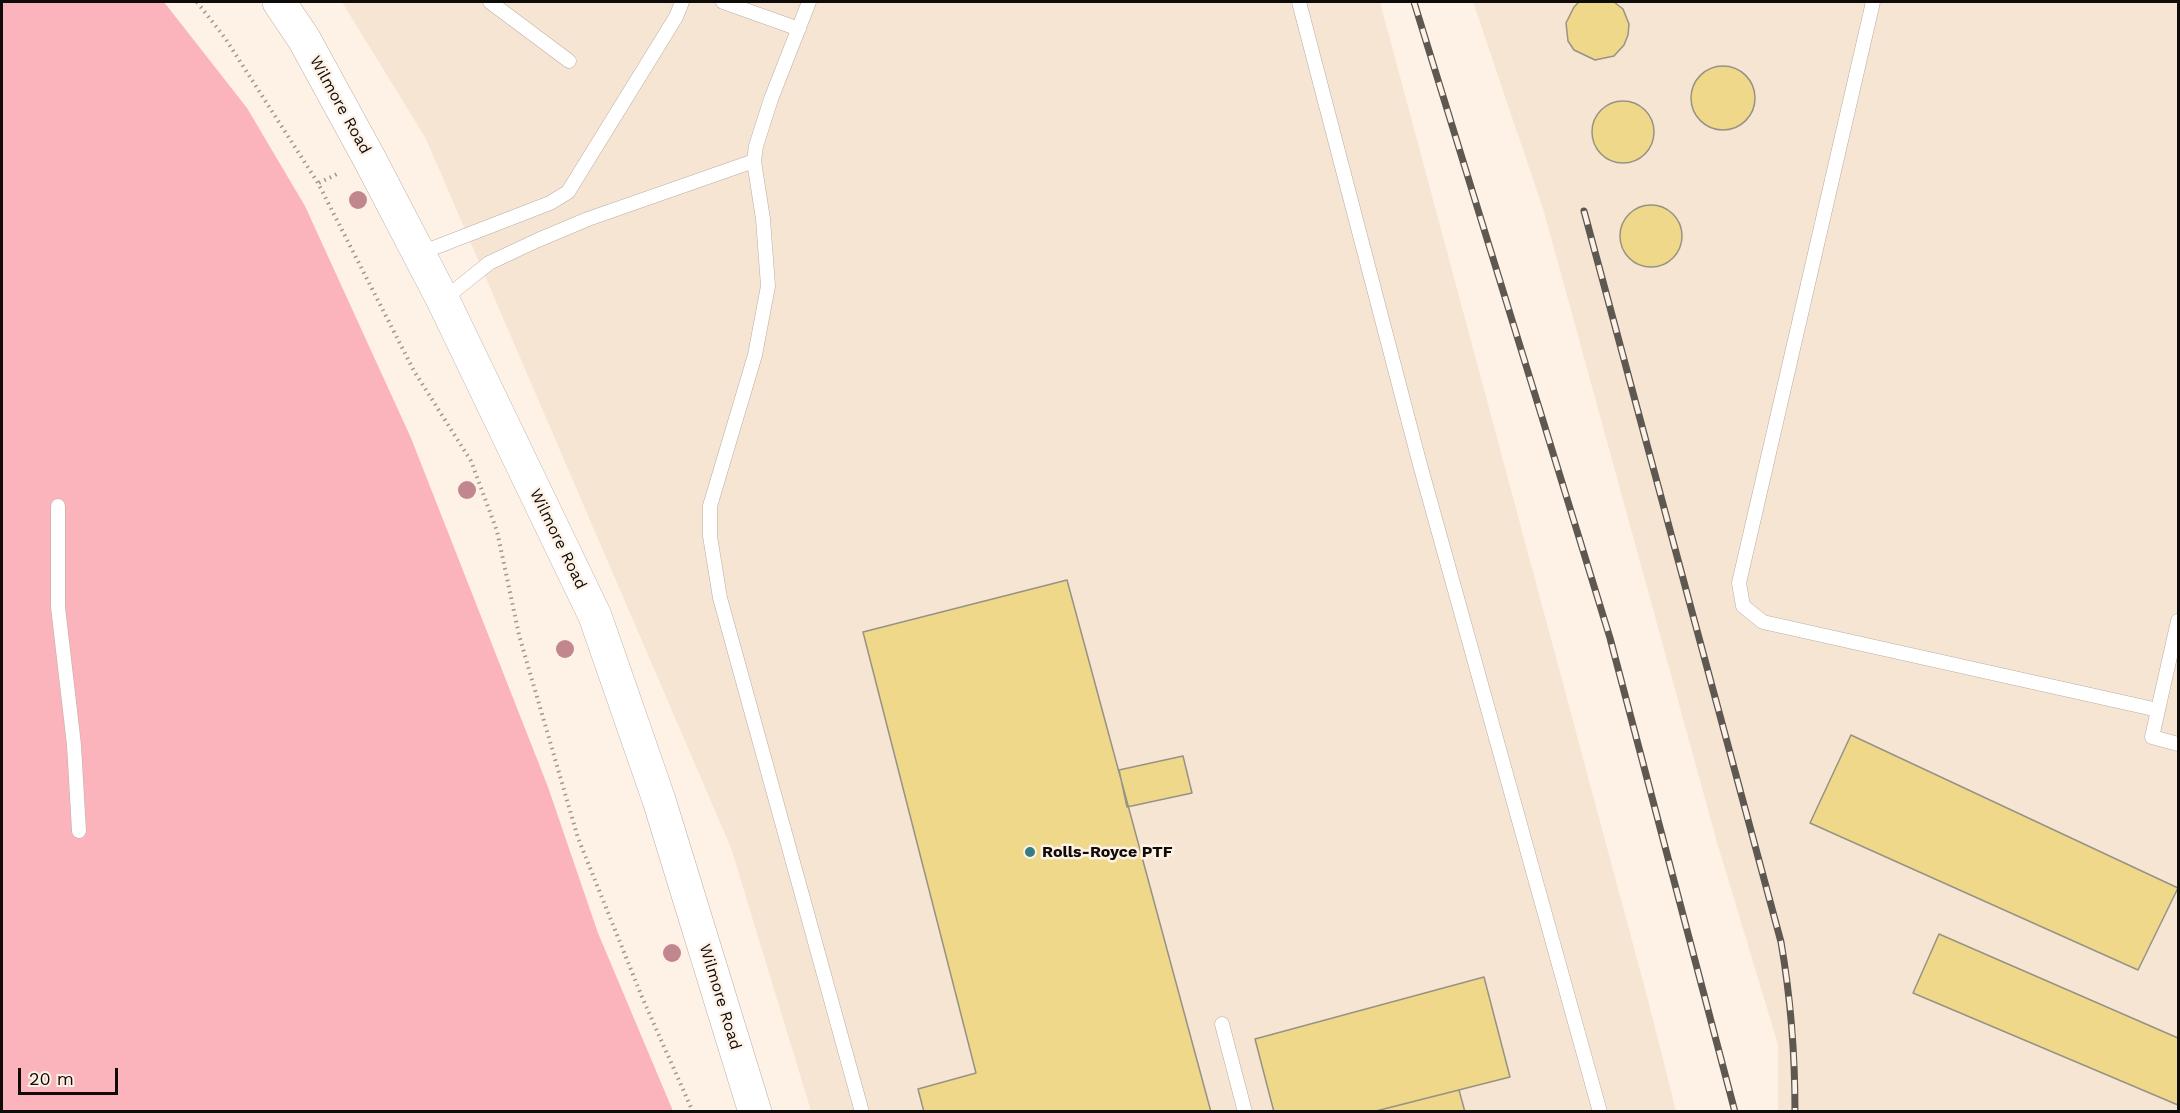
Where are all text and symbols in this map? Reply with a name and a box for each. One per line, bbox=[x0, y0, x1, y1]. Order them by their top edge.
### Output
street label: Wilmore Road bbox=[305, 53, 375, 157]
street label: Wilmore Road bbox=[525, 486, 591, 592]
place label: Rolls-Royce PTF bbox=[1042, 842, 1173, 862]
marker: Rolls-Royce PTF bbox=[1023, 845, 1037, 859]
street label: Wilmore Road bbox=[695, 942, 745, 1052]
scale bar bbox=[21, 1056, 122, 1094]
text: 20 m bbox=[29, 1068, 74, 1089]

